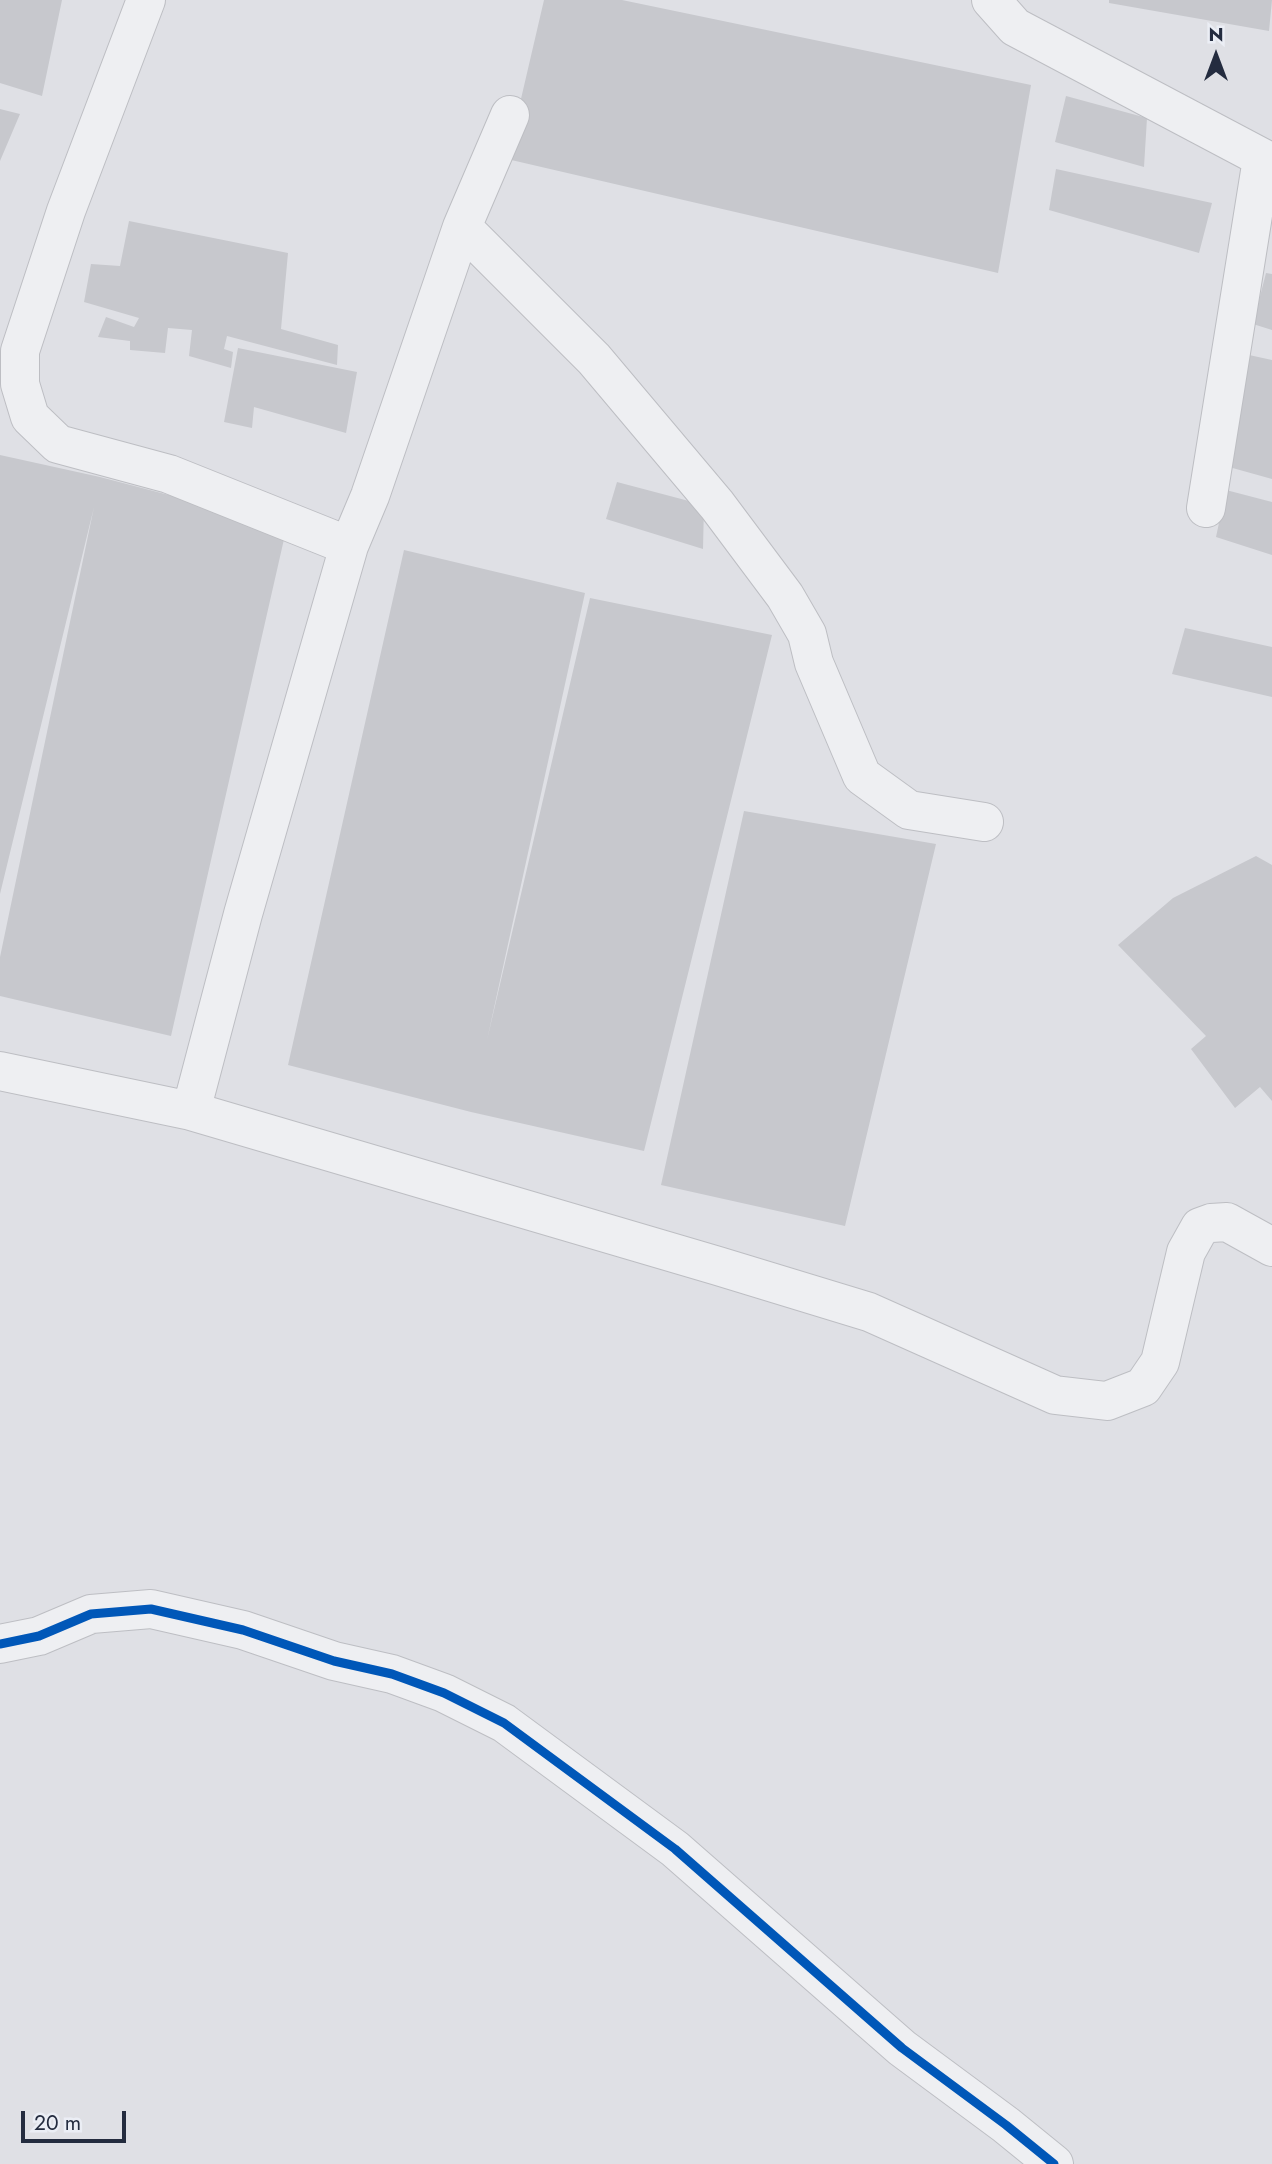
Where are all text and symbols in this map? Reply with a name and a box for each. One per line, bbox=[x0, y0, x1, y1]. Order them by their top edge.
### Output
north arrow bbox=[1181, 21, 1251, 91]
text: N bbox=[1208, 21, 1224, 48]
scale bar bbox=[24, 2098, 130, 2142]
text: 20 m bbox=[34, 2108, 81, 2138]

